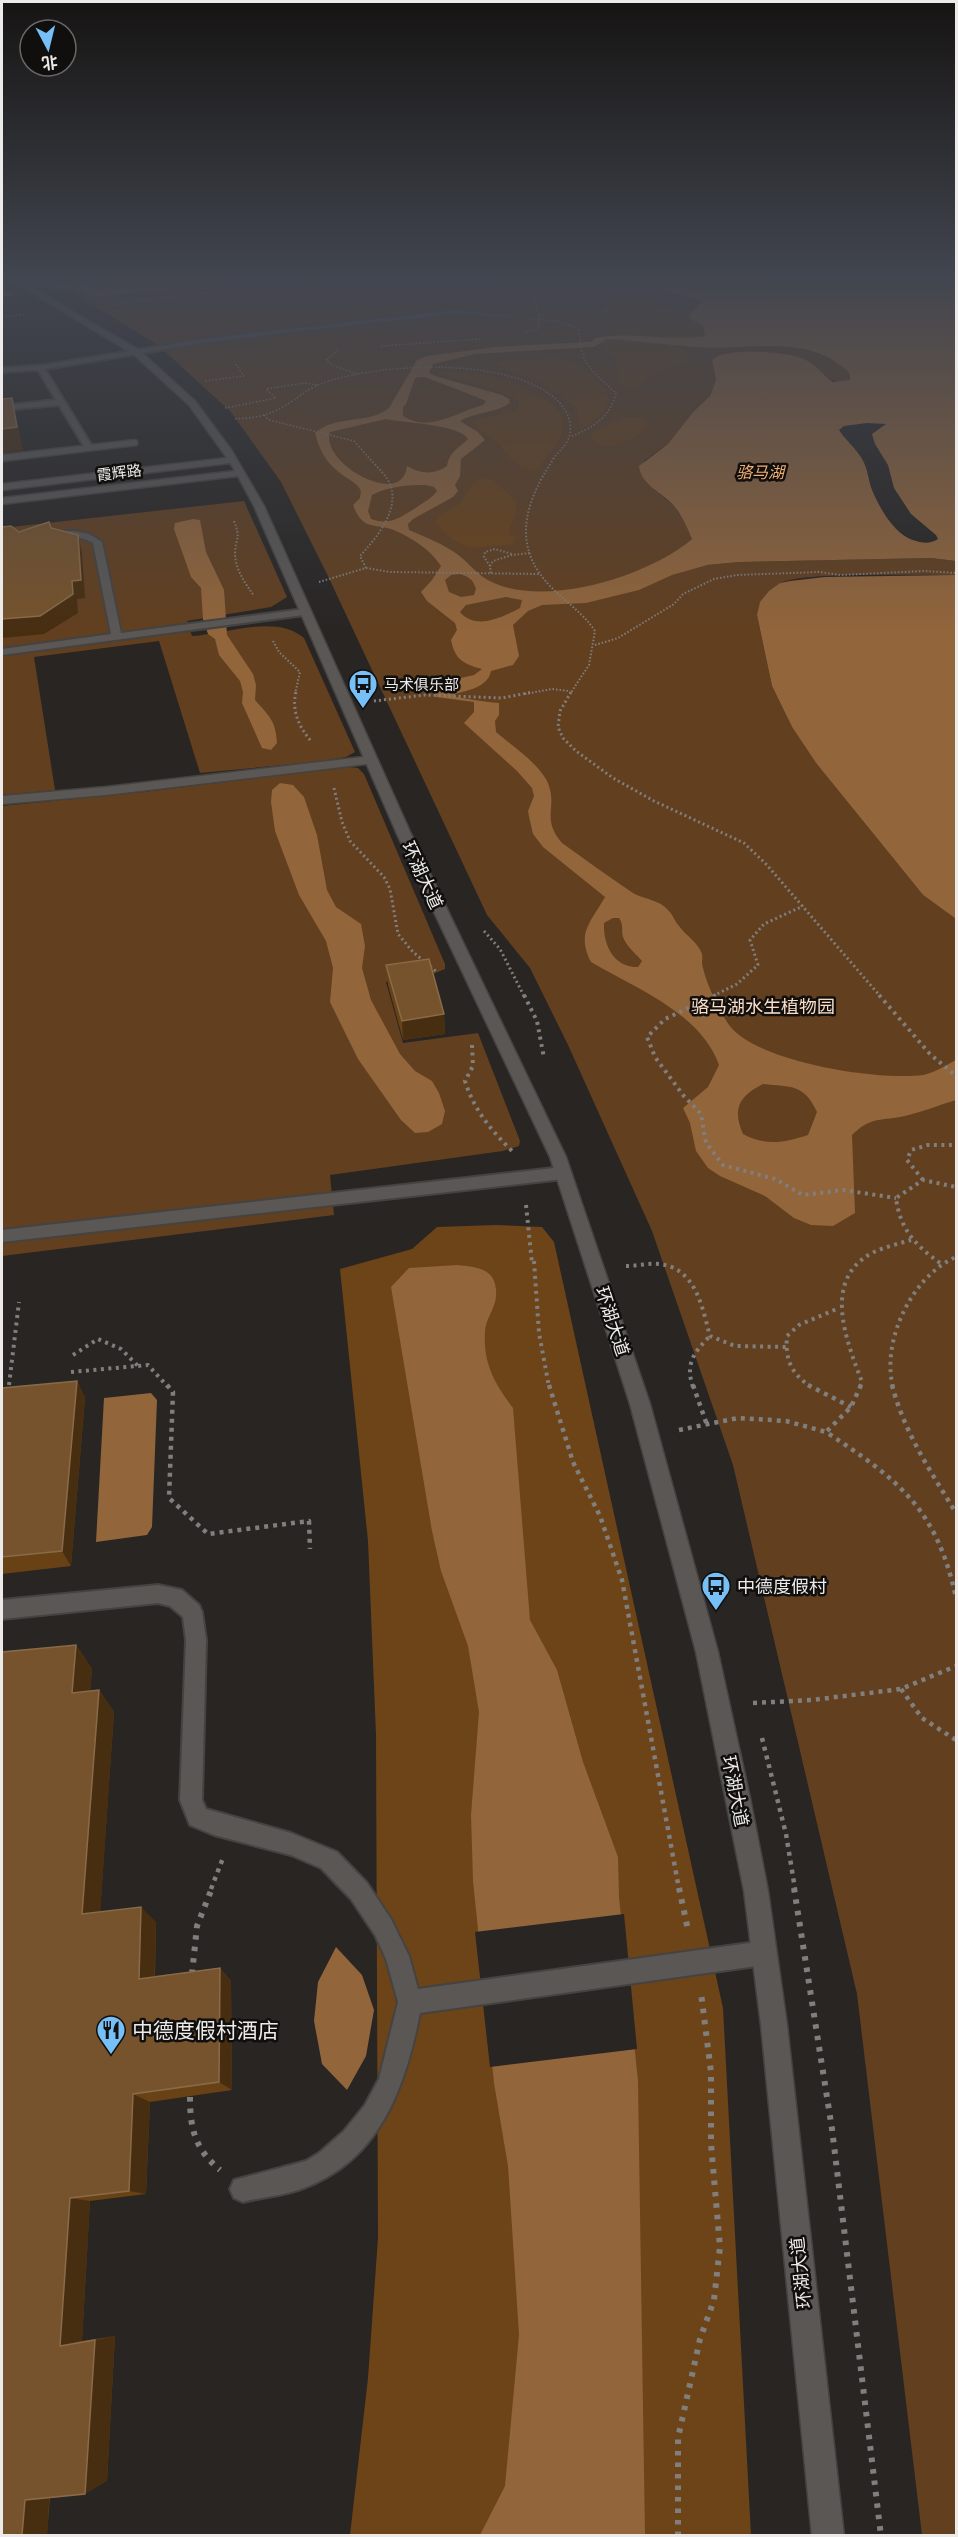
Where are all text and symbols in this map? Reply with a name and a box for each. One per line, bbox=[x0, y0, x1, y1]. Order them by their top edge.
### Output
north arrow bbox=[18, 18, 78, 78]
text: 北 bbox=[41, 51, 59, 75]
street label: 霞辉路 bbox=[95, 459, 143, 485]
water label: 骆马湖 bbox=[736, 461, 787, 483]
bus stop icon: 马术俱乐部 bbox=[347, 668, 379, 710]
place label: 马术俱乐部 bbox=[384, 674, 459, 694]
street label: 环湖大道 bbox=[397, 837, 449, 913]
park label: 骆马湖水生植物园 bbox=[691, 994, 835, 1018]
street label: 环湖大道 bbox=[590, 1283, 636, 1359]
bus stop icon: 中德度假村 bbox=[700, 1570, 732, 1612]
place label: 中德度假村 bbox=[737, 1574, 827, 1598]
street label: 环湖大道 bbox=[717, 1753, 755, 1829]
restaurant icon: 中德度假村酒店 bbox=[95, 2014, 127, 2056]
place label: 中德度假村酒店 bbox=[132, 2016, 279, 2044]
street label: 环湖大道 bbox=[784, 2236, 816, 2310]

